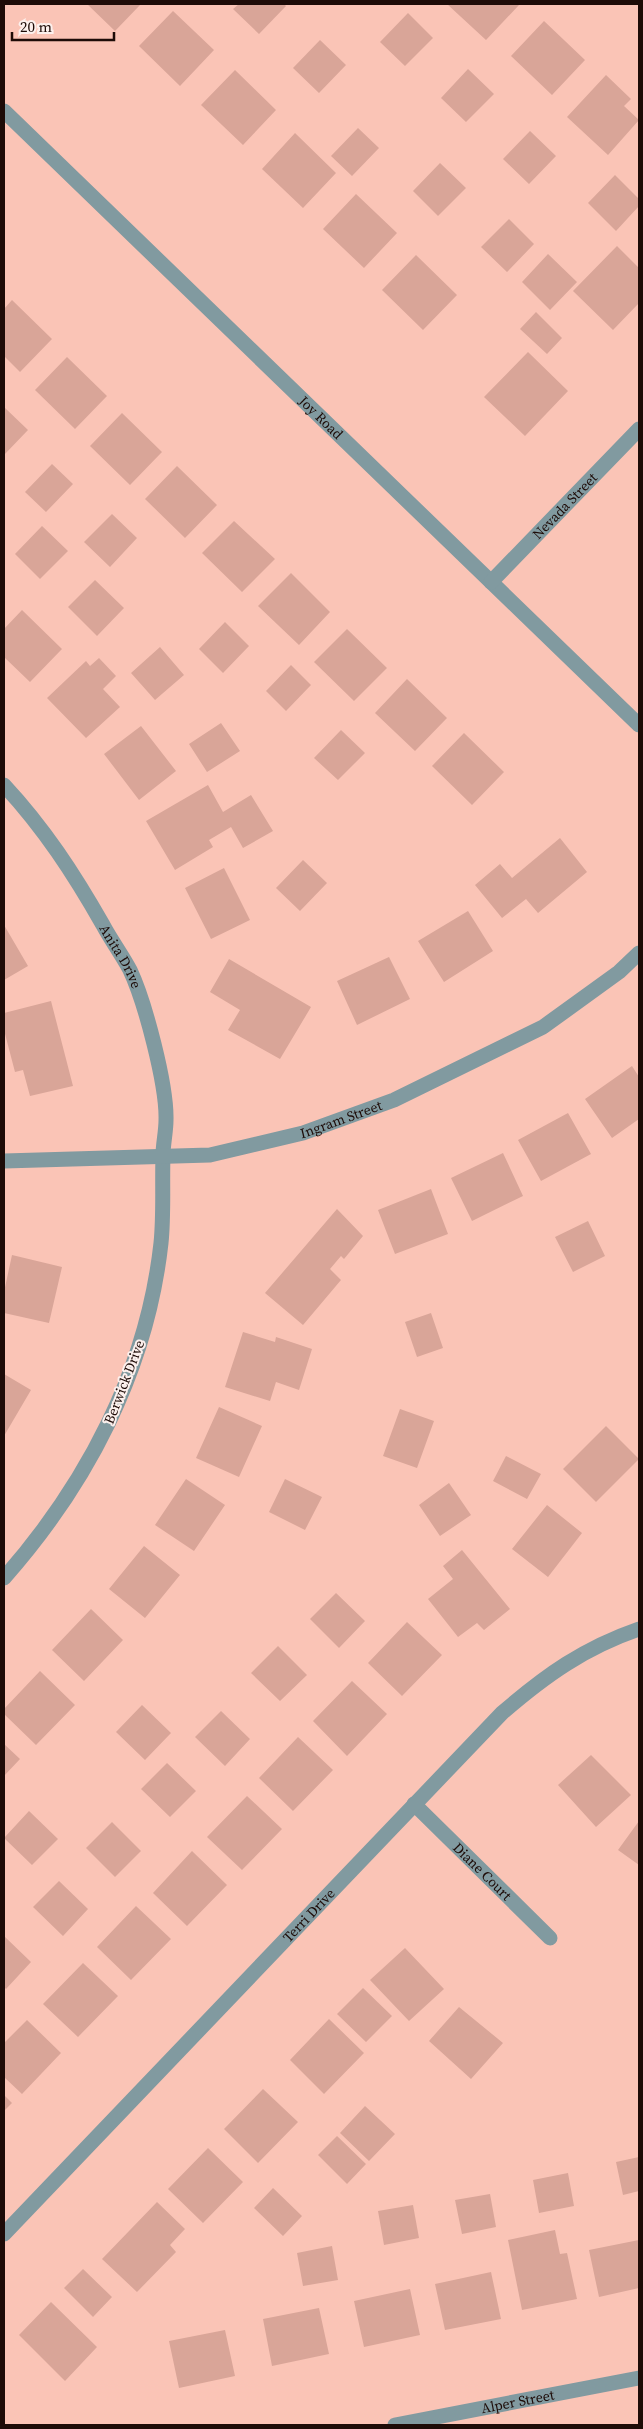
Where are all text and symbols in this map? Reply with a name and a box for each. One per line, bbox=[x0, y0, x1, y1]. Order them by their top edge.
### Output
scale bar bbox=[12, 10, 115, 42]
text: 20 m bbox=[20, 16, 52, 37]
street label: Joy Road bbox=[294, 391, 348, 444]
street label: Nevada Street bbox=[528, 468, 602, 544]
street label: Anita Drive bbox=[95, 921, 147, 991]
street label: Ingram Street bbox=[298, 1095, 385, 1143]
street label: Berwick Drive bbox=[99, 1337, 149, 1427]
street label: Diane Court bbox=[449, 1838, 517, 1905]
street label: Terri Drive bbox=[278, 1884, 339, 1947]
street label: Alper Street bbox=[480, 2384, 556, 2418]

